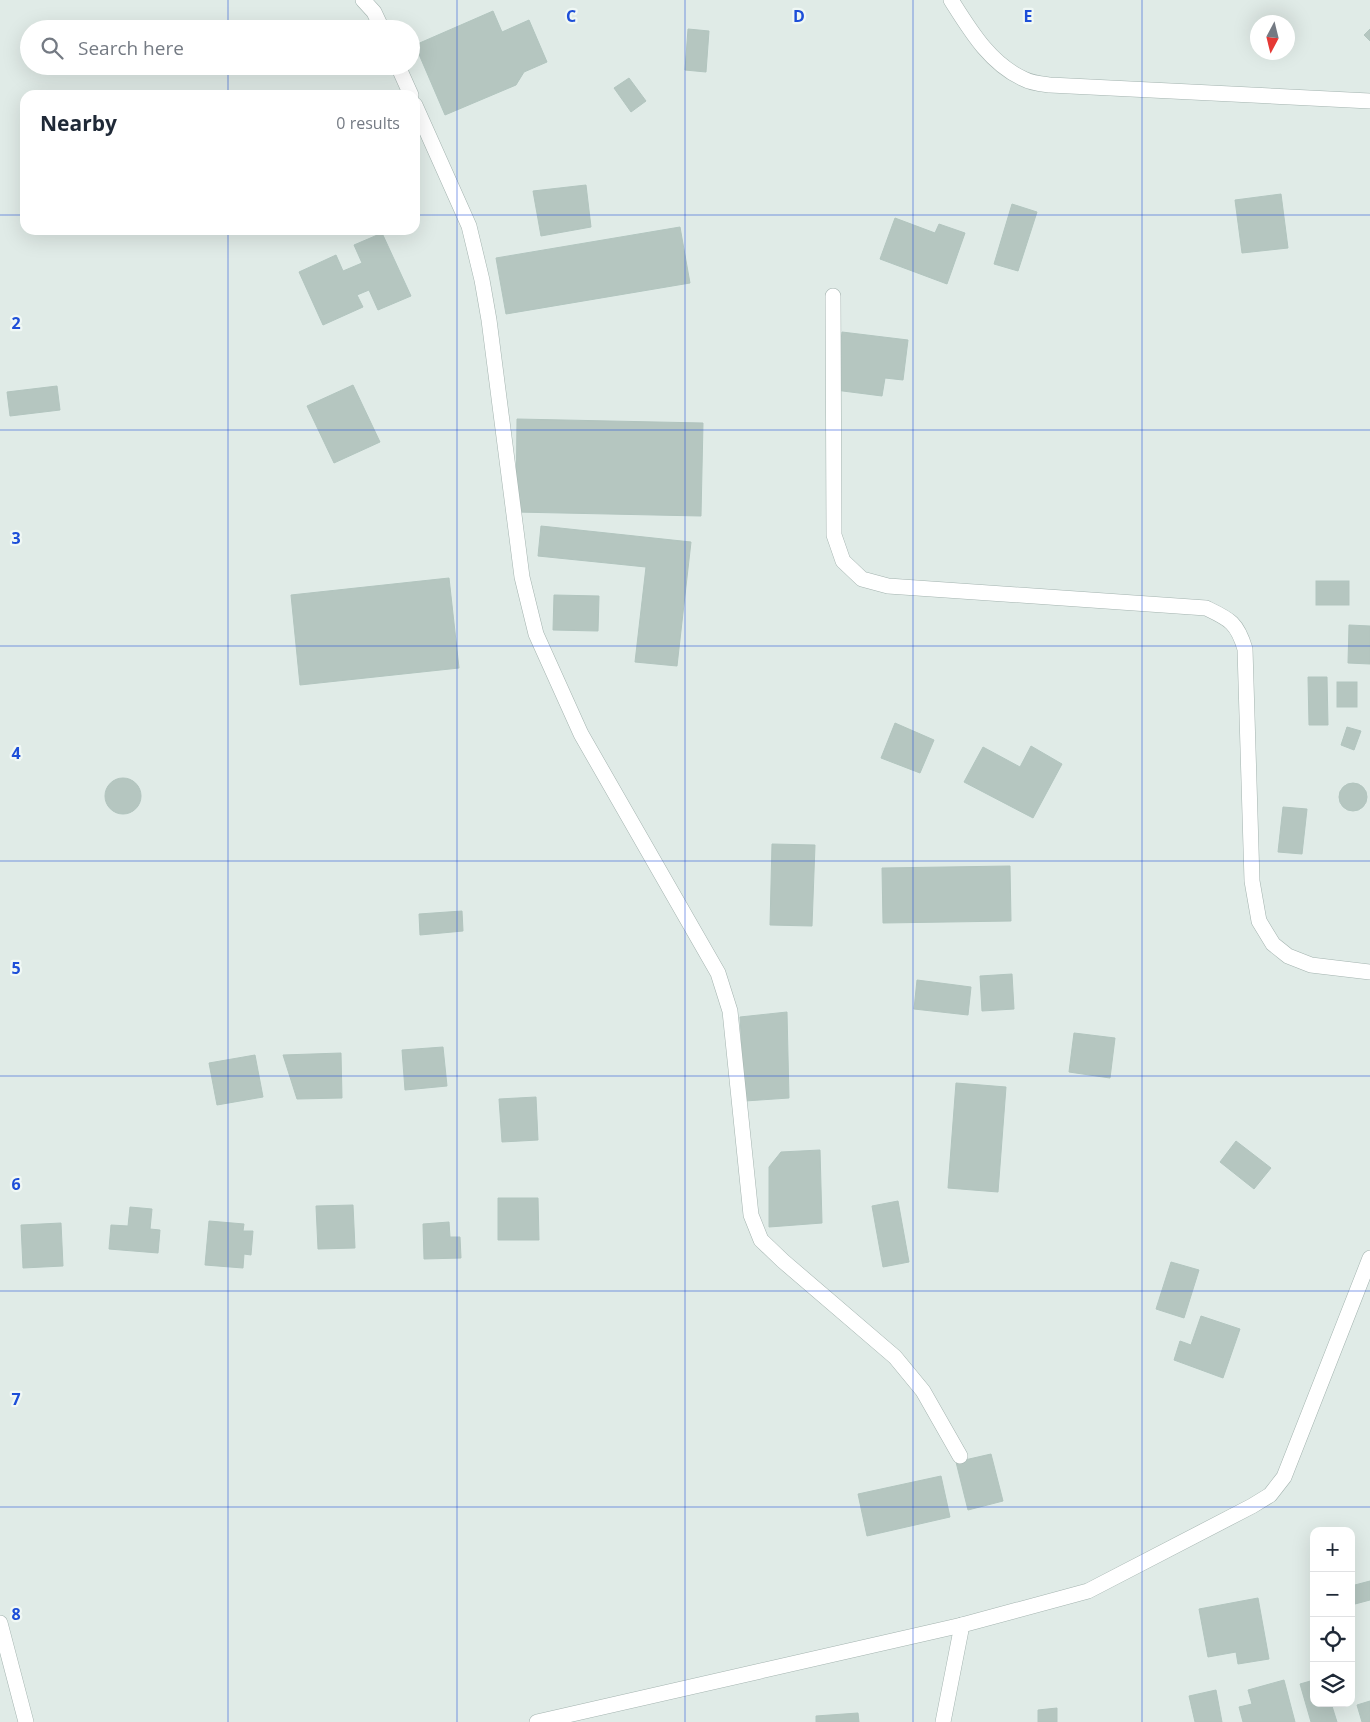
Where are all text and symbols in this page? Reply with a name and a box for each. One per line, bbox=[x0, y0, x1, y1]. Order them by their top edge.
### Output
text: C bbox=[566, 5, 576, 27]
text: D bbox=[793, 5, 805, 27]
text: E bbox=[1024, 5, 1033, 27]
north arrow bbox=[1250, 15, 1295, 60]
search box bbox=[20, 20, 420, 75]
icon: search bbox=[38, 34, 66, 62]
text: Search here bbox=[78, 35, 184, 61]
text: Nearby bbox=[40, 109, 117, 137]
text: 0 results bbox=[336, 112, 400, 134]
text: 2 bbox=[11, 312, 21, 334]
text: 3 bbox=[11, 527, 21, 549]
text: 4 bbox=[11, 742, 21, 764]
text: 5 bbox=[11, 957, 21, 979]
text: 6 bbox=[11, 1173, 21, 1195]
text: 7 bbox=[11, 1388, 21, 1410]
map controls bbox=[1310, 1527, 1355, 1707]
button: + bbox=[1310, 1527, 1355, 1572]
button: − bbox=[1310, 1572, 1355, 1617]
text: 8 bbox=[11, 1603, 21, 1625]
button: locate bbox=[1310, 1617, 1355, 1662]
button: layers bbox=[1310, 1662, 1355, 1707]

